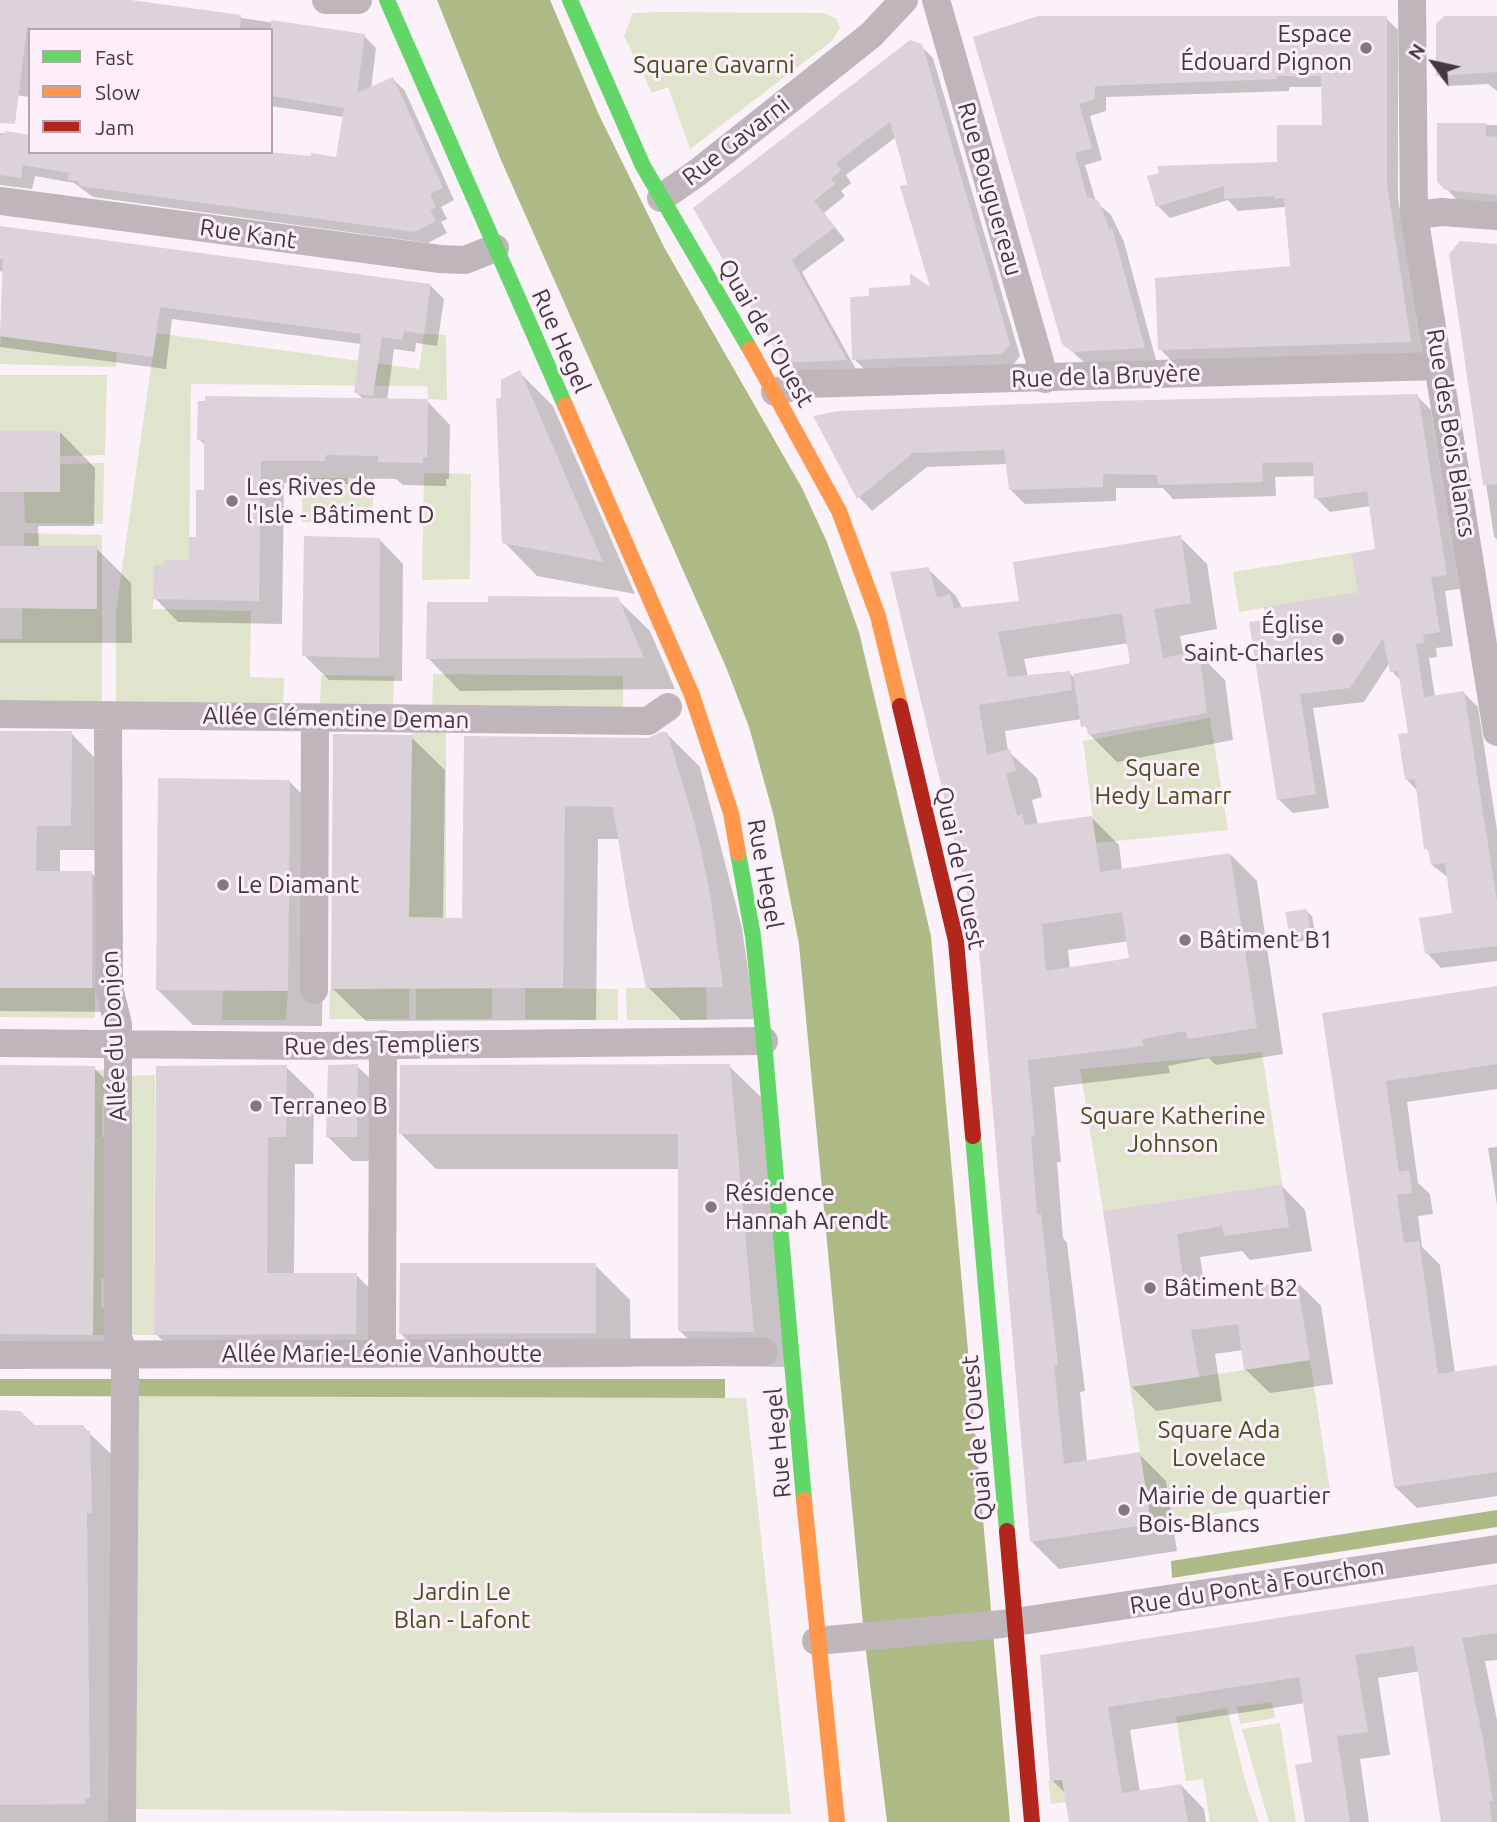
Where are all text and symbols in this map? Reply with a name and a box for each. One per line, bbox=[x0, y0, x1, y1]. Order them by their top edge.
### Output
place label: Espace Édouard Pignon bbox=[1181, 20, 1352, 76]
legend bbox=[28, 28, 273, 154]
north arrow bbox=[1399, 28, 1469, 98]
marker: Espace Édouard Pignon bbox=[1358, 40, 1374, 56]
text: N bbox=[1403, 40, 1429, 64]
text: Fast bbox=[95, 45, 133, 69]
park label: Square Gavarni bbox=[633, 51, 795, 79]
text: Slow bbox=[95, 80, 140, 104]
street label: Rue Gavarni bbox=[677, 90, 795, 192]
street label: Rue Bouguereau bbox=[951, 99, 1029, 279]
text: Jam bbox=[95, 115, 134, 139]
street label: Rue Kant bbox=[198, 213, 298, 255]
street label: Quai de l'Ouest bbox=[712, 254, 820, 412]
street label: Rue Hegel bbox=[525, 285, 597, 397]
street label: Rue des Bois Blancs bbox=[1420, 327, 1482, 539]
street label: Rue de la Bruyère bbox=[1011, 358, 1201, 394]
place label: Les Rives de l'Isle - Bâtiment D bbox=[246, 473, 434, 529]
marker: Les Rives de l'Isle - Bâtiment D bbox=[224, 493, 240, 509]
place label: Église Saint-Charles bbox=[1184, 611, 1324, 667]
marker: Église Saint-Charles bbox=[1330, 631, 1346, 647]
street label: Allée Clémentine Deman bbox=[202, 701, 470, 735]
park label: Square Hedy Lamarr bbox=[1095, 754, 1231, 810]
street label: Quai de l'Ouest bbox=[929, 784, 991, 952]
street label: Rue Hegel bbox=[741, 817, 789, 931]
place label: Le Diamant bbox=[237, 871, 359, 899]
marker: Le Diamant bbox=[215, 877, 231, 893]
place label: Bâtiment B1 bbox=[1199, 926, 1333, 954]
marker: Bâtiment B1 bbox=[1177, 932, 1193, 948]
street label: Allée du Donjon bbox=[95, 950, 133, 1122]
street label: Rue des Templiers bbox=[284, 1029, 480, 1061]
place label: Terraneo B bbox=[270, 1092, 388, 1120]
marker: Terraneo B bbox=[248, 1098, 264, 1114]
park label: Square Katherine Johnson bbox=[1080, 1102, 1266, 1158]
place label: Résidence Hannah Arendt bbox=[725, 1179, 888, 1235]
marker: Résidence Hannah Arendt bbox=[703, 1199, 719, 1215]
place label: Bâtiment B2 bbox=[1164, 1274, 1298, 1302]
marker: Bâtiment B2 bbox=[1142, 1280, 1158, 1296]
street label: Allée Marie-Léonie Vanhoutte bbox=[222, 1340, 542, 1368]
street label: Quai de l'Ouest bbox=[955, 1354, 999, 1522]
street label: Rue Hegel bbox=[759, 1387, 797, 1499]
park label: Square Ada Lovelace bbox=[1158, 1416, 1280, 1472]
place label: Mairie de quartier Bois-Blancs bbox=[1138, 1482, 1330, 1538]
marker: Mairie de quartier Bois-Blancs bbox=[1116, 1502, 1132, 1518]
street label: Rue du Pont à Fourchon bbox=[1128, 1552, 1386, 1620]
park label: Jardin Le Blan - Lafont bbox=[394, 1578, 530, 1634]

